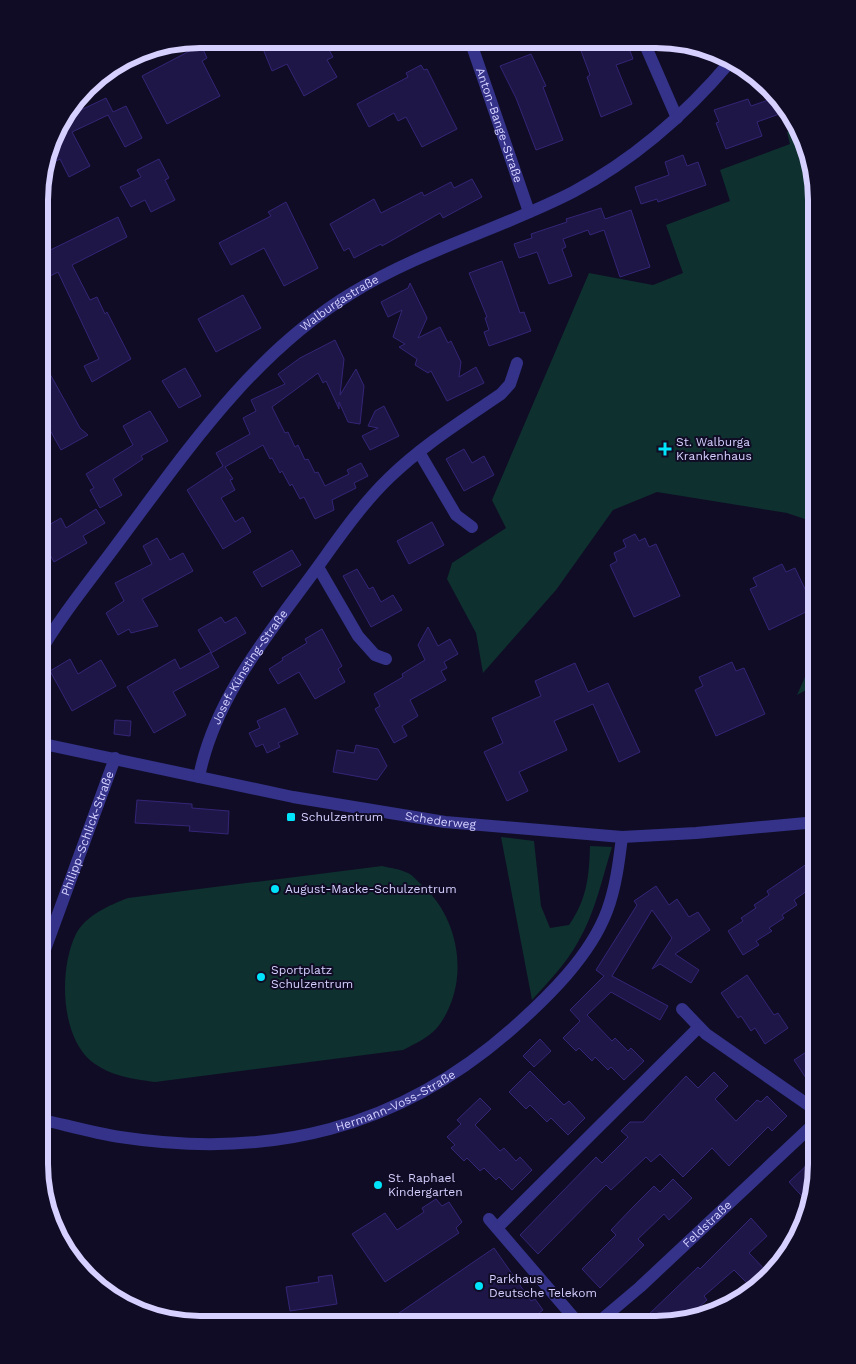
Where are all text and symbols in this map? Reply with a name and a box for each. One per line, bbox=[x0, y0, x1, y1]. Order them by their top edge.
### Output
street label: Anton-Bange-Straße bbox=[473, 66, 525, 185]
street label: Walburgastraße bbox=[297, 272, 381, 334]
place label: St. Walburga Krankenhaus bbox=[676, 435, 752, 463]
marker: St. Walburga Krankenhaus bbox=[658, 442, 672, 456]
street label: Josef-Künsting-Straße bbox=[209, 607, 290, 727]
street label: Philipp-Schlick-Straße bbox=[58, 769, 117, 898]
street label: Schederweg bbox=[404, 809, 477, 832]
place label: Schulzentrum bbox=[301, 810, 383, 824]
marker: Schulzentrum bbox=[285, 811, 297, 823]
place label: August-Macke-Schulzentrum bbox=[285, 882, 457, 896]
marker: August-Macke-Schulzentrum bbox=[269, 883, 281, 895]
place label: Sportplatz Schulzentrum bbox=[271, 963, 353, 991]
marker: Sportplatz Schulzentrum bbox=[255, 971, 267, 983]
street label: Hermann-Voss-Straße bbox=[334, 1067, 458, 1134]
place label: St. Raphael Kindergarten bbox=[388, 1171, 463, 1199]
marker: St. Raphael Kindergarten bbox=[372, 1179, 384, 1191]
street label: Feldstraße bbox=[680, 1198, 735, 1250]
place label: Parkhaus Deutsche Telekom bbox=[489, 1272, 597, 1300]
marker: Parkhaus Deutsche Telekom bbox=[473, 1280, 485, 1292]

